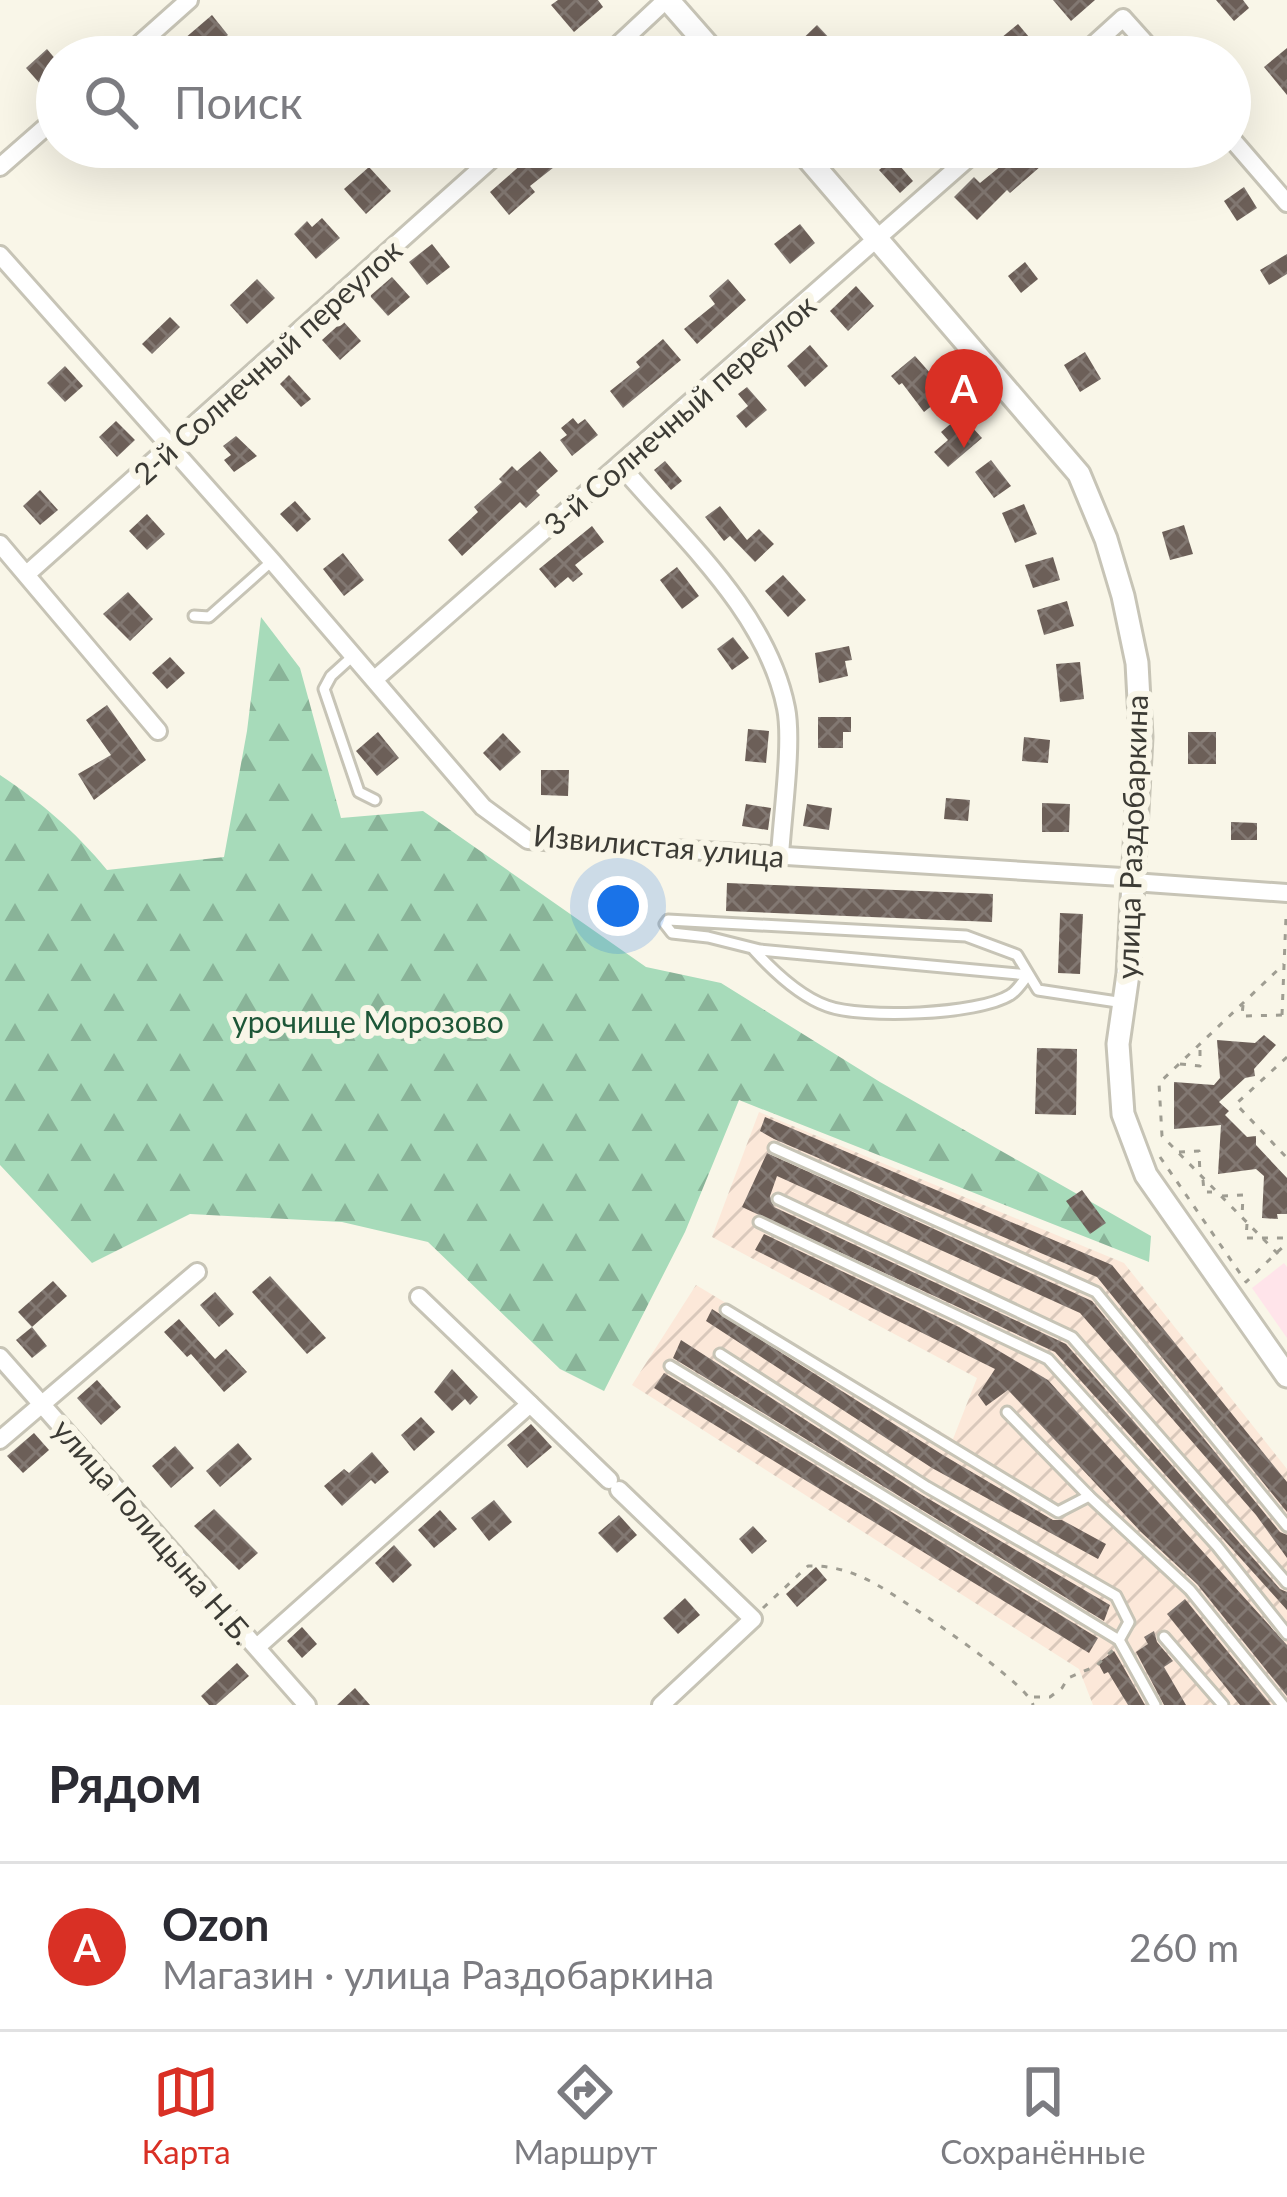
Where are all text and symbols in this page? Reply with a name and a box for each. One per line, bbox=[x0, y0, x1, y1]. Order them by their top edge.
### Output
search box bbox=[36, 36, 1251, 168]
icon: search bbox=[78, 69, 144, 135]
text: Поиск bbox=[174, 75, 303, 129]
street label: 2-й Солнечный переулок bbox=[126, 231, 409, 491]
street label: 3-й Солнечный переулок bbox=[536, 286, 823, 542]
pin: A bbox=[925, 349, 1003, 448]
street label: улица Раздобаркина bbox=[1108, 694, 1154, 980]
street label: Извилистая улица bbox=[532, 816, 786, 874]
your location bbox=[588, 876, 648, 936]
park label: урочище Морозово bbox=[232, 1003, 504, 1039]
street label: улица Голицына Н.Б. bbox=[46, 1411, 262, 1651]
text: Рядом bbox=[48, 1753, 202, 1814]
text: Ozon bbox=[162, 1897, 269, 1951]
text: A bbox=[73, 1924, 101, 1970]
text: 260 m bbox=[1129, 1924, 1239, 1970]
text: Магазин · улица Раздобаркина bbox=[162, 1951, 714, 1997]
tab: Карта bbox=[141, 2059, 231, 2171]
tab: Маршрут bbox=[513, 2059, 657, 2171]
tab: Сохранённые bbox=[940, 2059, 1146, 2171]

